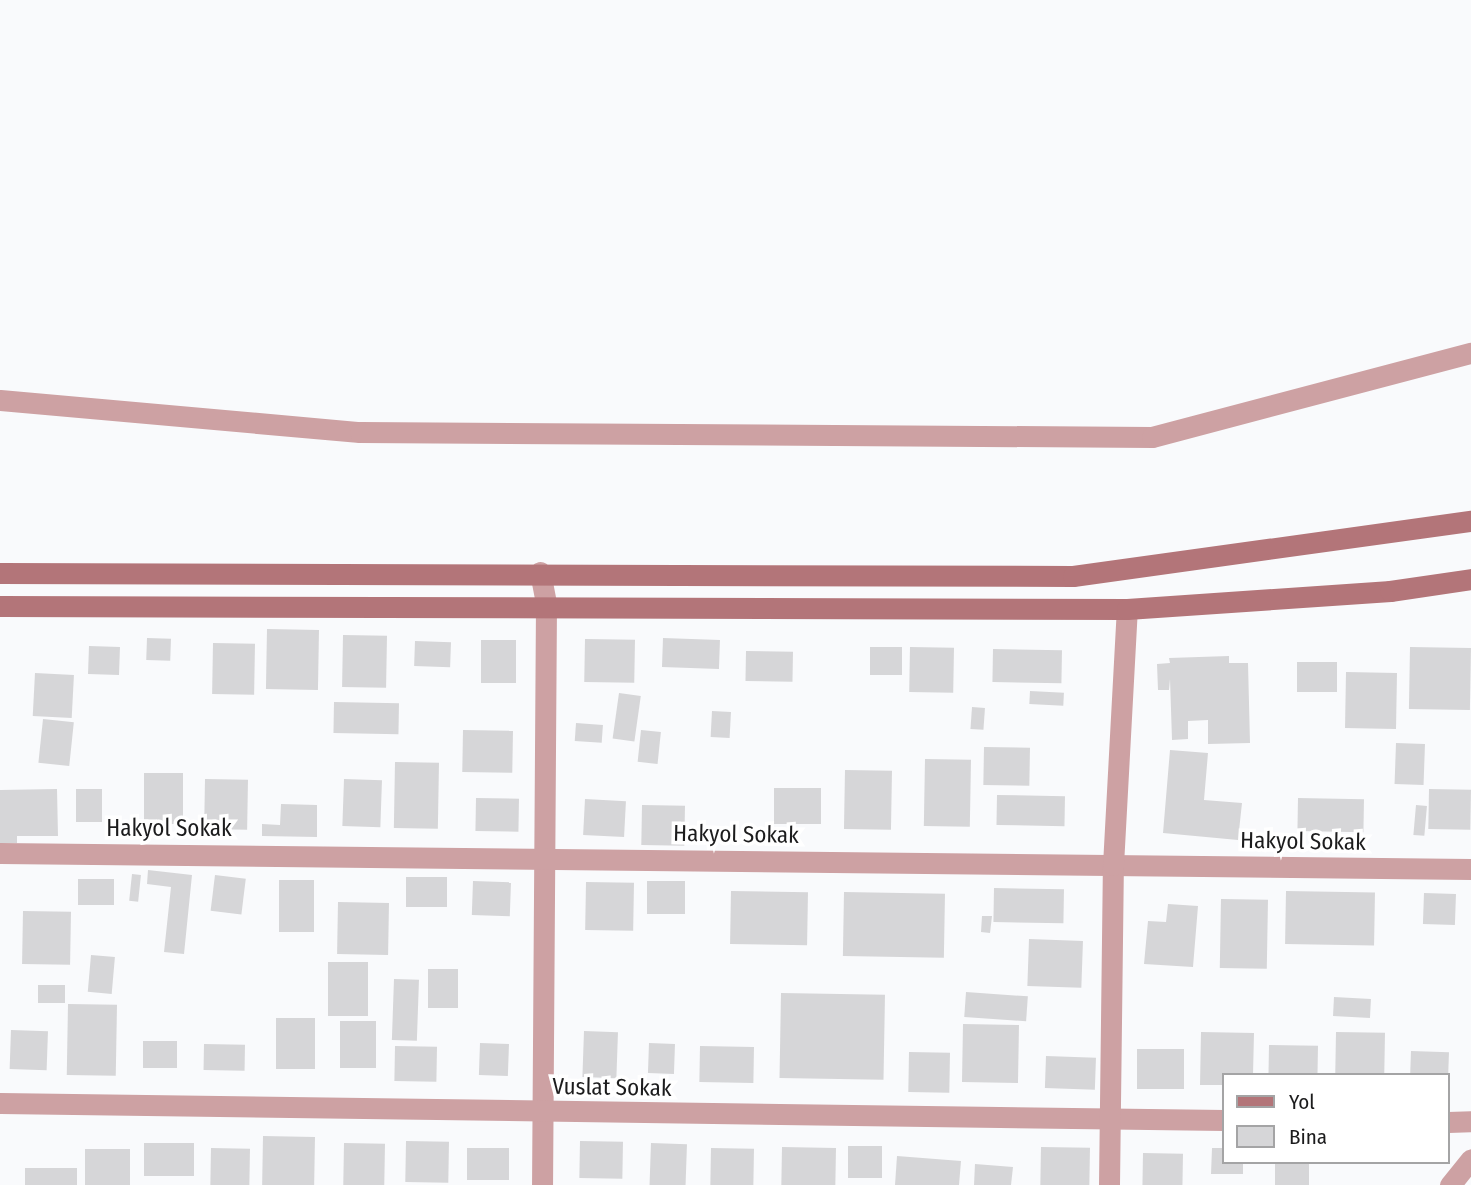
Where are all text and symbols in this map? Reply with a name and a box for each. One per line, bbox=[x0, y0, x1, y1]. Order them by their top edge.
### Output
street label: Hakyol Sokak bbox=[106, 814, 232, 842]
street label: Hakyol Sokak bbox=[673, 819, 799, 849]
street label: Hakyol Sokak bbox=[1240, 826, 1366, 856]
street label: Vuslat Sokak bbox=[552, 1072, 672, 1102]
legend bbox=[1222, 1073, 1450, 1164]
text: Yol bbox=[1289, 1089, 1315, 1115]
text: Bina bbox=[1289, 1124, 1327, 1150]

